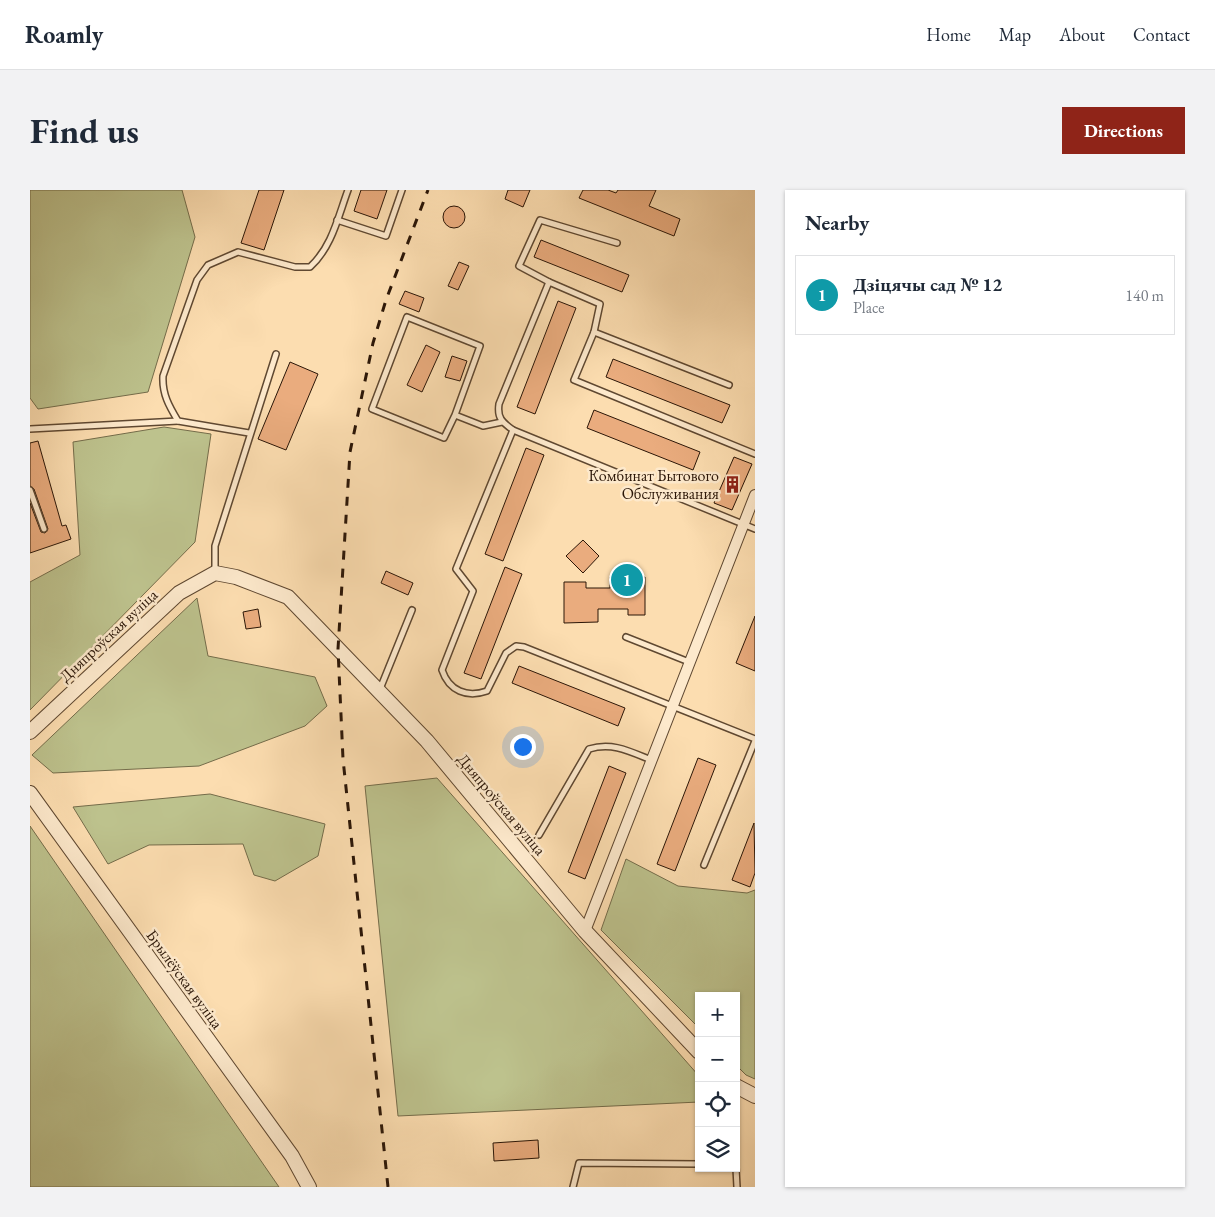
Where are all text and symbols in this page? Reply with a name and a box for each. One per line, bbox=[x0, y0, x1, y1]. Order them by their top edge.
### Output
text: Roamly bbox=[25, 19, 103, 50]
text: Home bbox=[926, 23, 971, 46]
text: Map bbox=[999, 23, 1031, 46]
text: About bbox=[1059, 23, 1105, 46]
text: Contact bbox=[1133, 23, 1190, 46]
button: Directions bbox=[1062, 107, 1185, 154]
text: Find us bbox=[30, 108, 139, 153]
text: Nearby bbox=[805, 209, 869, 236]
text: Дзіцячы сад № 12 bbox=[853, 272, 1002, 297]
text: 1 bbox=[818, 285, 826, 306]
text: 140 m bbox=[1125, 285, 1164, 306]
text: Place bbox=[853, 297, 885, 318]
place label: Комбинат Бытового Обслуживания bbox=[589, 465, 719, 504]
building icon: Комбинат Бытового Обслуживания bbox=[723, 474, 743, 494]
pin: 1 bbox=[611, 561, 643, 599]
street label: Дняпроўская вуліца bbox=[55, 584, 162, 686]
your location bbox=[510, 734, 536, 760]
street label: Дняпроўская вуліца bbox=[453, 749, 551, 860]
street label: Брылёўская вуліца bbox=[141, 925, 228, 1034]
map controls bbox=[695, 992, 740, 1172]
button: + bbox=[695, 992, 740, 1037]
button: − bbox=[695, 1037, 740, 1082]
button: locate bbox=[695, 1082, 740, 1127]
button: layers bbox=[695, 1127, 740, 1172]

